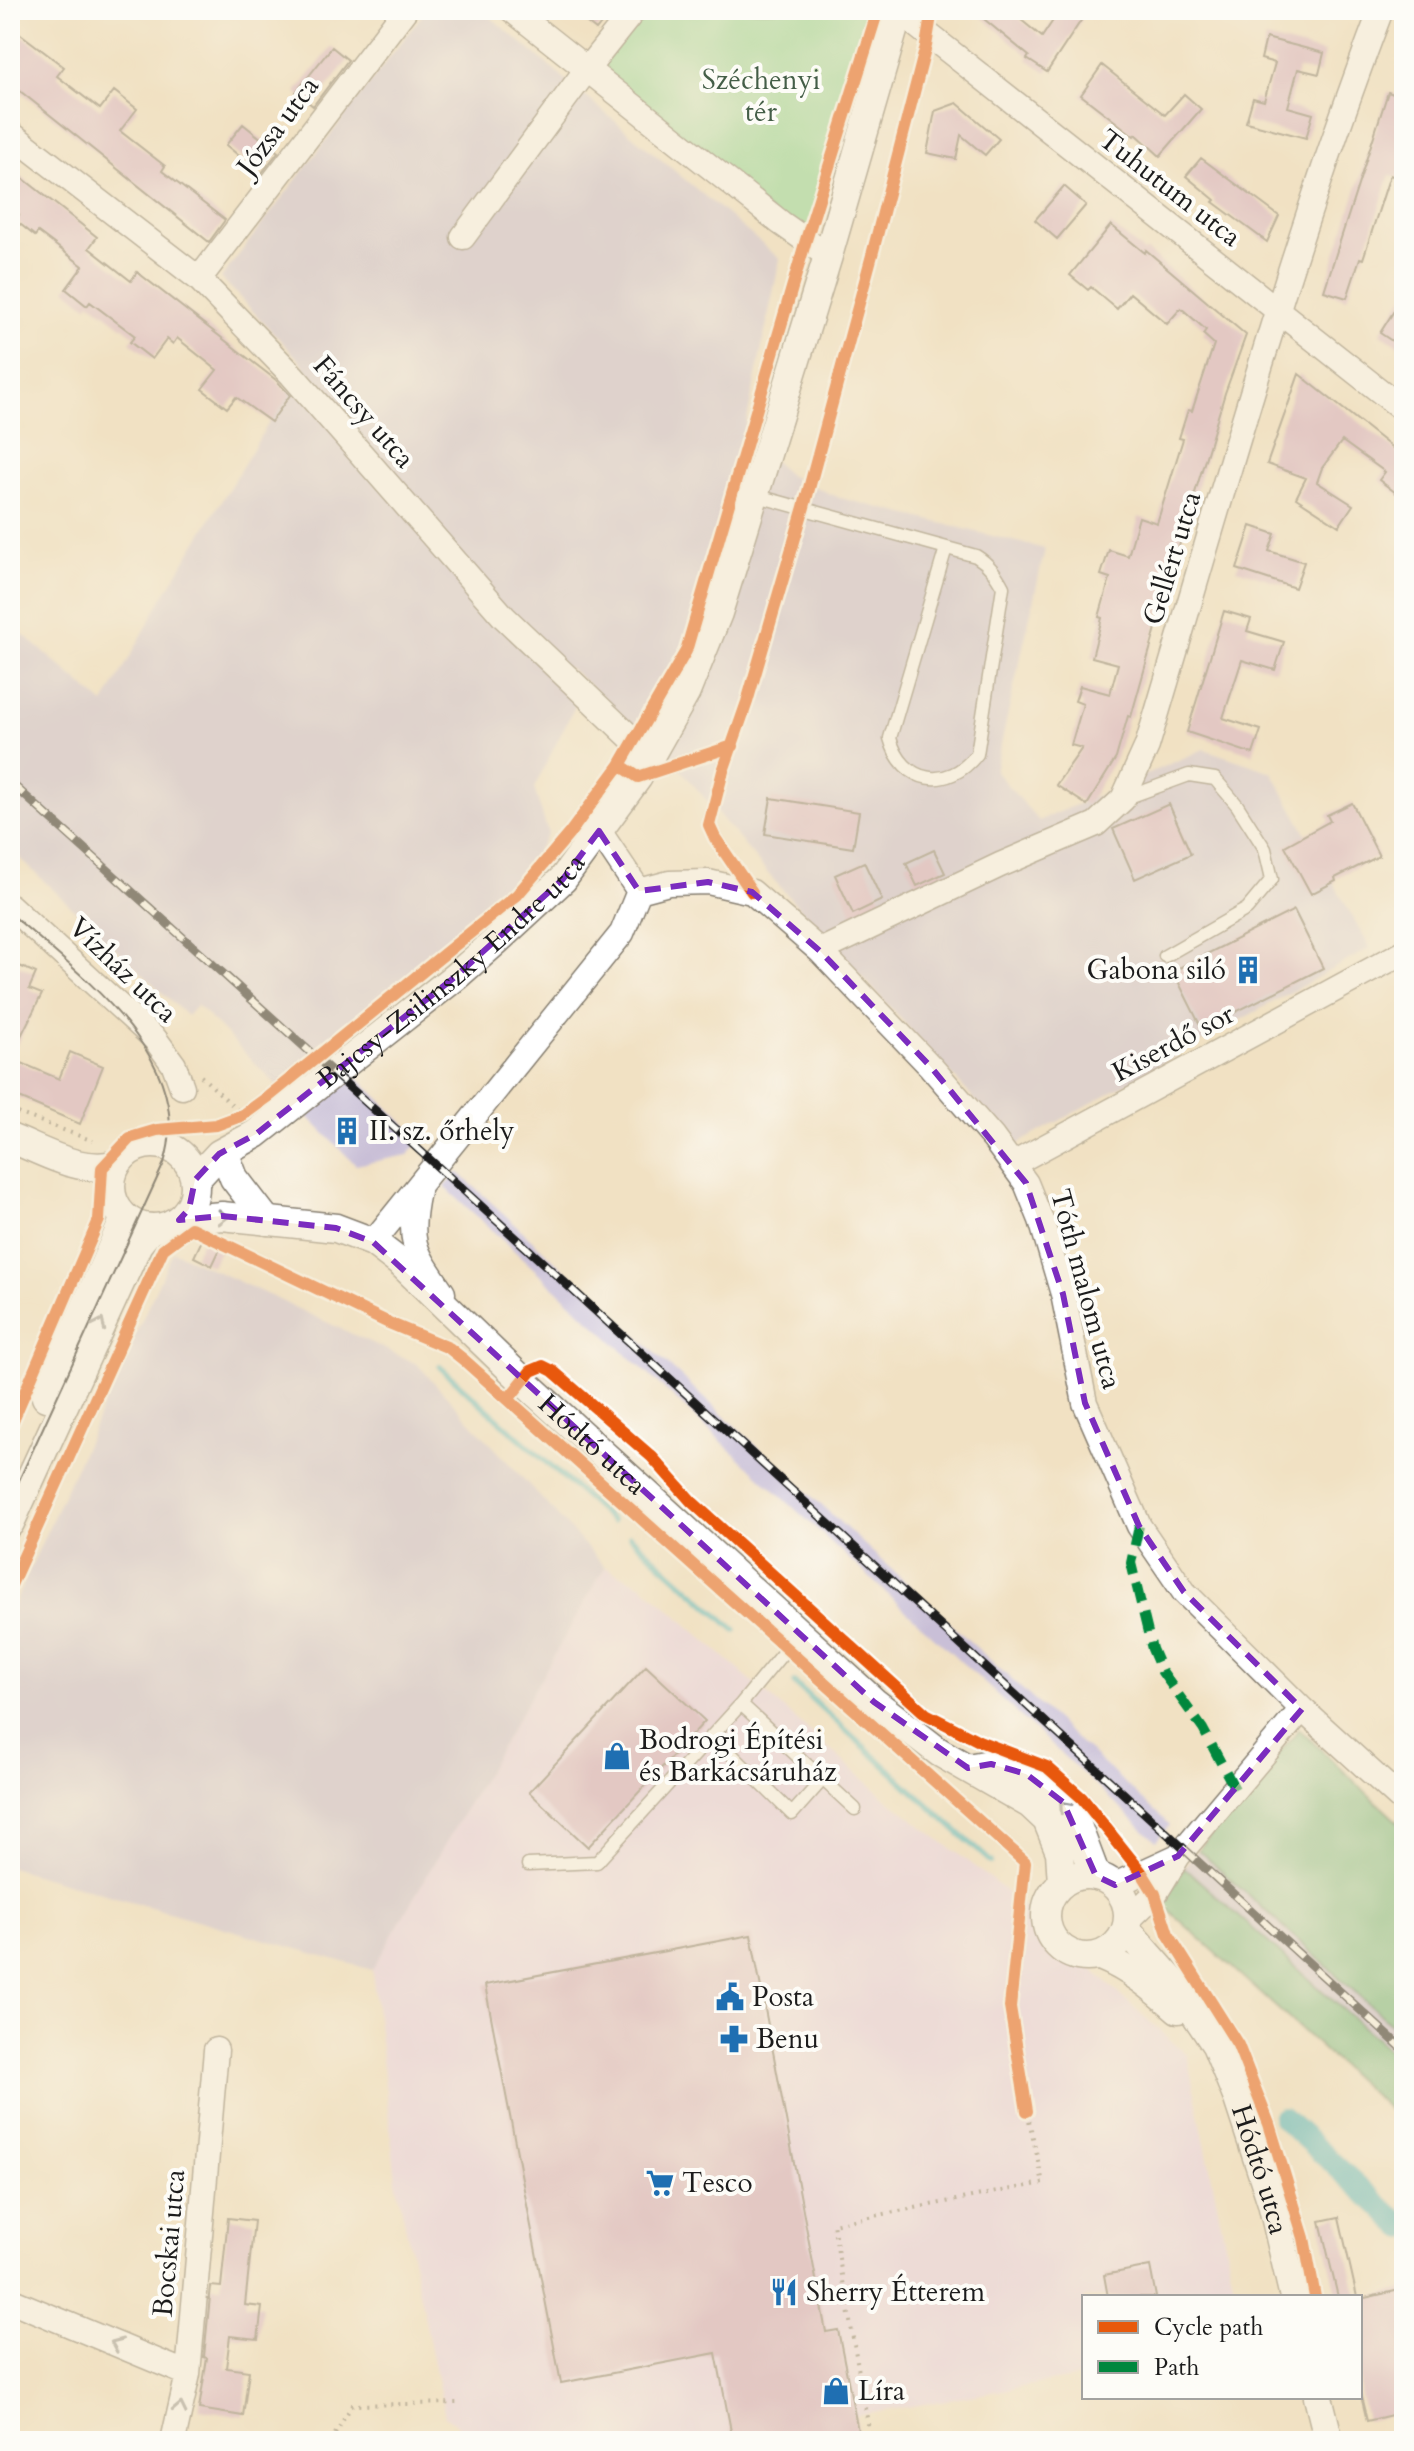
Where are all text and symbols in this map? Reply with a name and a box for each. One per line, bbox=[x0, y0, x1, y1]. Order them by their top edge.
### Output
park label: Széchenyi tér bbox=[702, 61, 820, 131]
street label: Józsa utca bbox=[226, 69, 328, 187]
street label: Tuhutum utca bbox=[1091, 120, 1249, 256]
street label: Fáncsy utca bbox=[305, 348, 423, 476]
street label: Gellért utca bbox=[1134, 487, 1210, 629]
street label: Bajcsy-Zsilinszky Endre utca bbox=[309, 846, 594, 1098]
street label: Vízház utca bbox=[60, 909, 186, 1031]
place label: Gabona siló bbox=[1087, 951, 1226, 989]
building icon: Gabona siló bbox=[1233, 955, 1263, 985]
street label: Kiserdő sor bbox=[1105, 995, 1241, 1091]
place label: II. sz. őrhely bbox=[369, 1112, 515, 1150]
building icon: II. sz. őrhely bbox=[332, 1116, 362, 1146]
street label: Tóth malom utca bbox=[1041, 1185, 1131, 1393]
one-way arrow bbox=[217, 1209, 230, 1226]
one-way arrow bbox=[90, 1318, 106, 1333]
street label: Hódtó utca bbox=[530, 1385, 655, 1504]
place label: Bodrogi Építési és Barkácsáruház bbox=[639, 1721, 837, 1791]
shop icon: Bodrogi Építési és Barkácsáruház bbox=[602, 1741, 632, 1771]
one-way arrow bbox=[1059, 1800, 1074, 1815]
place label: Posta bbox=[752, 1978, 814, 2016]
public building icon: Posta bbox=[715, 1982, 745, 2012]
place label: Benu bbox=[756, 2020, 819, 2058]
pharmacy icon: Benu bbox=[719, 2024, 749, 2054]
street label: Hódtó utca bbox=[1222, 2100, 1298, 2238]
place label: Tesco bbox=[682, 2164, 753, 2202]
street label: Bocskai utca bbox=[144, 2168, 194, 2318]
supermarket icon: Tesco bbox=[645, 2168, 675, 2198]
place label: Sherry Étterem bbox=[806, 2273, 985, 2311]
restaurant icon: Sherry Étterem bbox=[769, 2277, 799, 2307]
legend bbox=[1082, 2295, 1362, 2399]
text: Cycle path bbox=[1154, 2311, 1263, 2344]
one-way arrow bbox=[110, 2338, 124, 2354]
text: Path bbox=[1154, 2351, 1199, 2384]
place label: Líra bbox=[858, 2372, 905, 2410]
shop icon: Líra bbox=[821, 2376, 851, 2406]
one-way arrow bbox=[171, 2401, 188, 2415]

